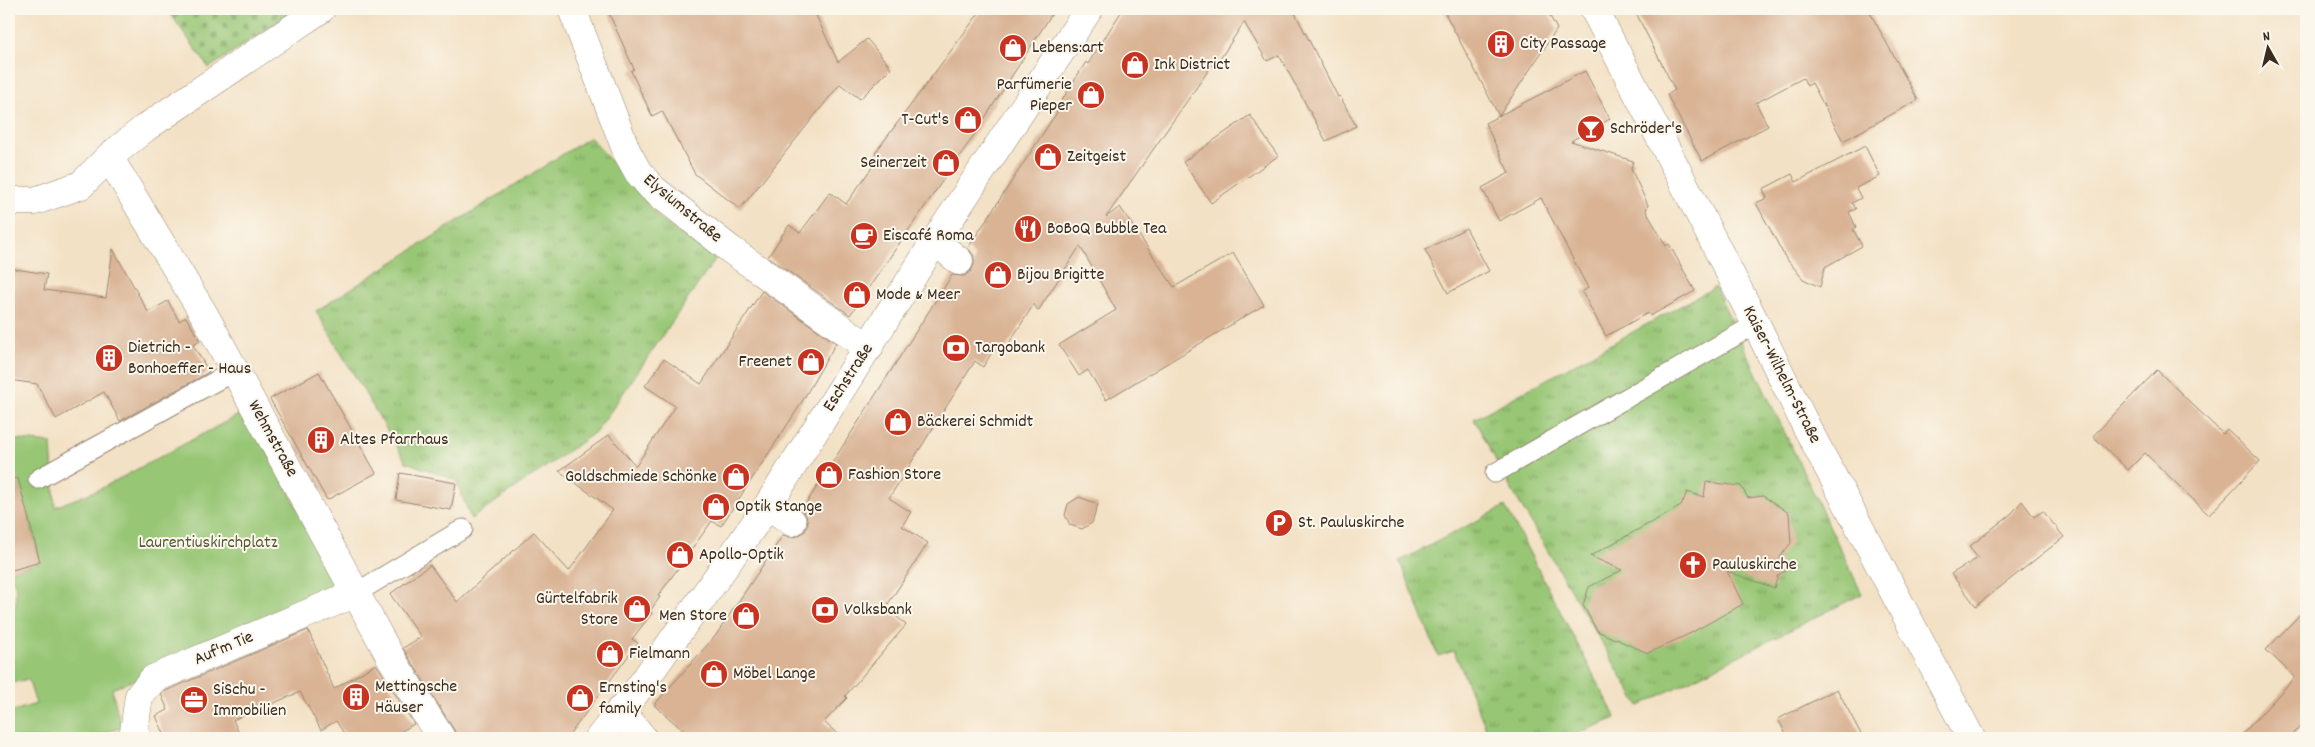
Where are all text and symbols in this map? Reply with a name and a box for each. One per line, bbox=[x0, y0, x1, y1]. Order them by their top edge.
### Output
north arrow bbox=[2242, 22, 2292, 72]
text: N bbox=[2262, 27, 2271, 47]
building icon: City Passage bbox=[1486, 29, 1516, 59]
place label: City Passage bbox=[1520, 32, 1606, 57]
shop icon: Lebens:art bbox=[998, 33, 1028, 63]
place label: Lebens:art bbox=[1032, 36, 1104, 61]
shop icon: Ink District bbox=[1120, 50, 1150, 80]
place label: Ink District bbox=[1154, 53, 1230, 78]
place label: Parfümerie Pieper bbox=[996, 73, 1072, 119]
shop icon: Parfümerie Pieper bbox=[1076, 80, 1106, 110]
shop icon: T-Cut's bbox=[953, 105, 983, 135]
place label: T-Cut's bbox=[901, 108, 949, 133]
bar icon: Schröder's bbox=[1576, 114, 1606, 144]
place label: Schröder's bbox=[1610, 117, 1682, 142]
shop icon: Zeitgeist bbox=[1033, 142, 1063, 172]
place label: Zeitgeist bbox=[1067, 145, 1126, 170]
shop icon: Seinerzeit bbox=[931, 148, 961, 178]
place label: Seinerzeit bbox=[860, 151, 927, 176]
street label: Elysiumstraße bbox=[637, 168, 727, 250]
restaurant icon: BoBoQ Bubble Tea bbox=[1013, 214, 1043, 244]
place label: BoBoQ Bubble Tea bbox=[1047, 217, 1167, 242]
cafe icon: Eiscafé Roma bbox=[849, 221, 879, 251]
place label: Eiscafé Roma bbox=[883, 224, 974, 249]
shop icon: Bijou Brigitte bbox=[983, 260, 1013, 290]
place label: Bijou Brigitte bbox=[1017, 263, 1104, 288]
shop icon: Mode & Meer bbox=[842, 280, 872, 310]
place label: Mode & Meer bbox=[876, 283, 960, 308]
street label: Kaiser-Wilhelm-Straße bbox=[1735, 302, 1827, 448]
bank icon: Targobank bbox=[941, 333, 971, 363]
place label: Dietrich - Bonhoeffer - Haus bbox=[128, 336, 251, 382]
place label: Targobank bbox=[975, 336, 1045, 361]
street label: Eschstraße bbox=[818, 339, 881, 417]
building icon: Dietrich - Bonhoeffer - Haus bbox=[94, 343, 124, 373]
shop icon: Freenet bbox=[796, 347, 826, 377]
place label: Freenet bbox=[739, 350, 792, 375]
street label: Wehmstraße bbox=[241, 396, 303, 482]
shop icon: Bäckerei Schmidt bbox=[883, 407, 913, 437]
place label: Bäckerei Schmidt bbox=[917, 410, 1034, 435]
building icon: Altes Pfarrhaus bbox=[306, 425, 336, 455]
place label: Altes Pfarrhaus bbox=[340, 428, 449, 453]
shop icon: Fashion Store bbox=[814, 460, 844, 490]
shop icon: Goldschmiede Schönke bbox=[721, 462, 751, 492]
place label: Fashion Store bbox=[848, 463, 941, 488]
place label: Goldschmiede Schönke bbox=[565, 465, 717, 490]
shop icon: Optik Stange bbox=[701, 492, 731, 522]
place label: Optik Stange bbox=[735, 495, 822, 520]
parking icon: St. Pauluskirche bbox=[1264, 508, 1294, 538]
place label: St. Pauluskirche bbox=[1298, 511, 1405, 536]
park label: Laurentiuskirchplatz bbox=[138, 531, 278, 556]
shop icon: Apollo-Optik bbox=[665, 540, 695, 570]
place label: Apollo-Optik bbox=[699, 543, 784, 568]
church icon: Pauluskirche bbox=[1678, 550, 1708, 580]
place label: Pauluskirche bbox=[1712, 553, 1797, 578]
place label: Gürtelfabrik Store bbox=[536, 587, 618, 633]
shop icon: Gürtelfabrik Store bbox=[622, 594, 652, 624]
bank icon: Volksbank bbox=[810, 595, 840, 625]
place label: Volksbank bbox=[844, 598, 912, 623]
shop icon: Men Store bbox=[731, 601, 761, 631]
place label: Men Store bbox=[659, 604, 727, 629]
street label: Auf'm Tie bbox=[190, 625, 258, 673]
shop icon: Fielmann bbox=[595, 639, 625, 669]
place label: Fielmann bbox=[629, 642, 690, 667]
shop icon: Möbel Lange bbox=[699, 659, 729, 689]
place label: Möbel Lange bbox=[733, 662, 816, 687]
place label: Mettingsche Häuser bbox=[375, 675, 457, 721]
place label: Ernsting's family bbox=[599, 676, 667, 722]
place label: SiSchu - Immobilien bbox=[213, 678, 286, 724]
building icon: Mettingsche Häuser bbox=[341, 682, 371, 712]
shop icon: Ernsting's family bbox=[565, 683, 595, 713]
office icon: SiSchu - Immobilien bbox=[179, 685, 209, 715]

